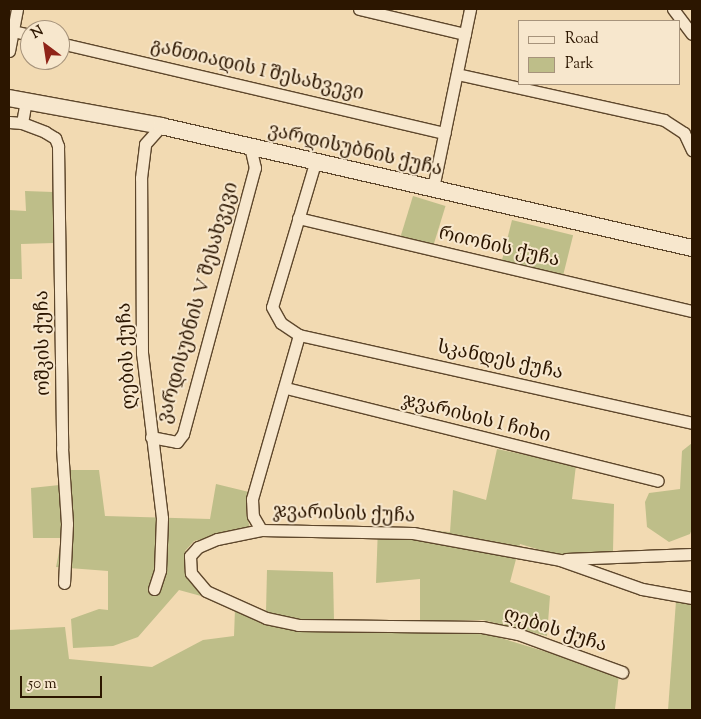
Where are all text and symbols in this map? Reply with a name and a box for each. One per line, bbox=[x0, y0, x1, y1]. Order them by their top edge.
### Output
north arrow bbox=[20, 20, 70, 70]
legend bbox=[518, 20, 681, 85]
text: N bbox=[28, 22, 48, 44]
text: Road bbox=[565, 29, 599, 50]
street label: განთიადის I შესახვევი bbox=[148, 35, 366, 107]
text: Park bbox=[565, 54, 594, 75]
street label: ვარდისუბნის ქუჩა bbox=[266, 120, 444, 182]
street label: ვარდისუბნის V შესახვევი bbox=[154, 180, 244, 426]
street label: რიონის ქუჩა bbox=[436, 223, 562, 273]
street label: ოშკის ქუჩა bbox=[32, 290, 56, 396]
street label: ღების ქუჩა bbox=[114, 302, 142, 410]
street label: სკანდეს ქუჩა bbox=[435, 337, 565, 385]
street label: ჯვარისის I ჩიხი bbox=[399, 390, 553, 448]
street label: ჯვარისის ქუჩა bbox=[273, 501, 415, 529]
street label: ღების ქუჩა bbox=[501, 604, 609, 658]
scale bar bbox=[22, 666, 105, 698]
text: 50 m bbox=[28, 674, 57, 695]

